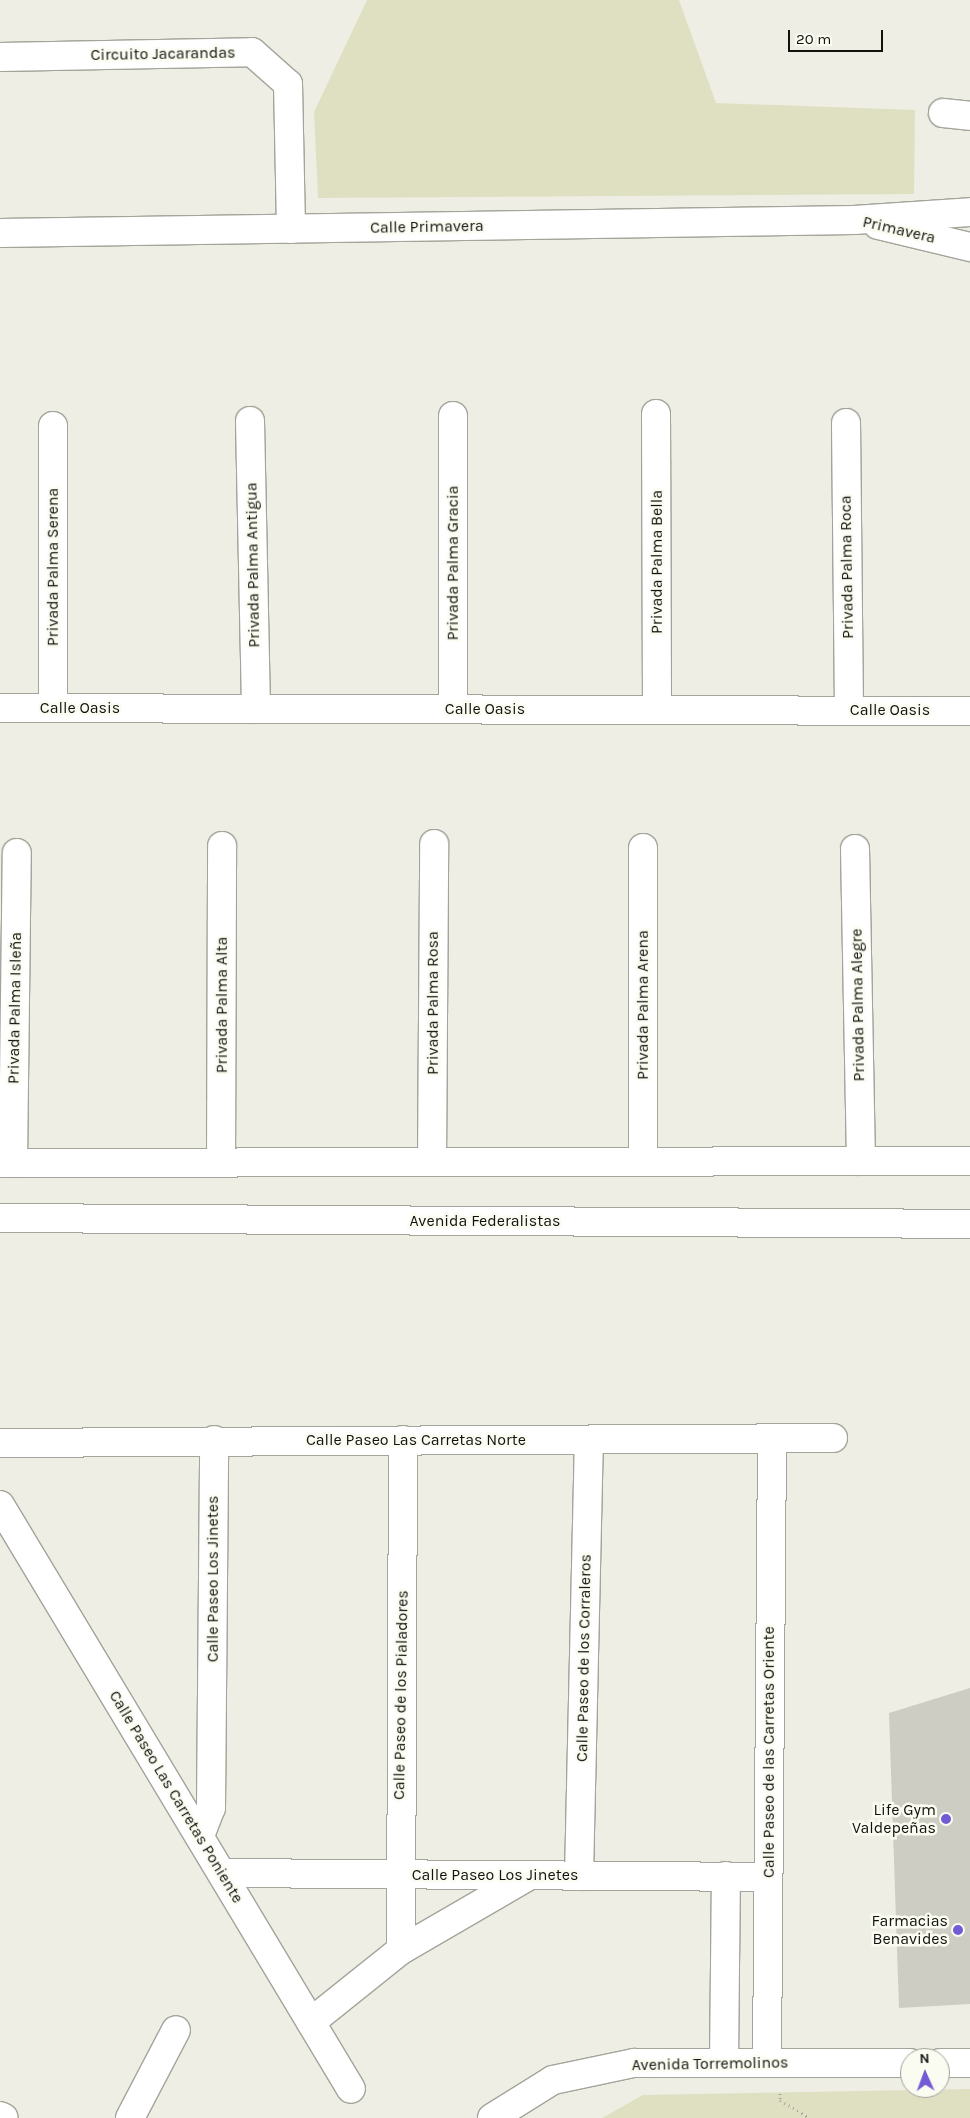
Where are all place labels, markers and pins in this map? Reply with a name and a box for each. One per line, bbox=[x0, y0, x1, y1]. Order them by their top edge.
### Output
place label: Life Gym Valdepeñas bbox=[852, 1800, 936, 1838]
marker: Life Gym Valdepeñas bbox=[940, 1813, 952, 1825]
place label: Farmacias Benavides bbox=[871, 1911, 948, 1949]
marker: Farmacias Benavides bbox=[952, 1924, 964, 1936]

